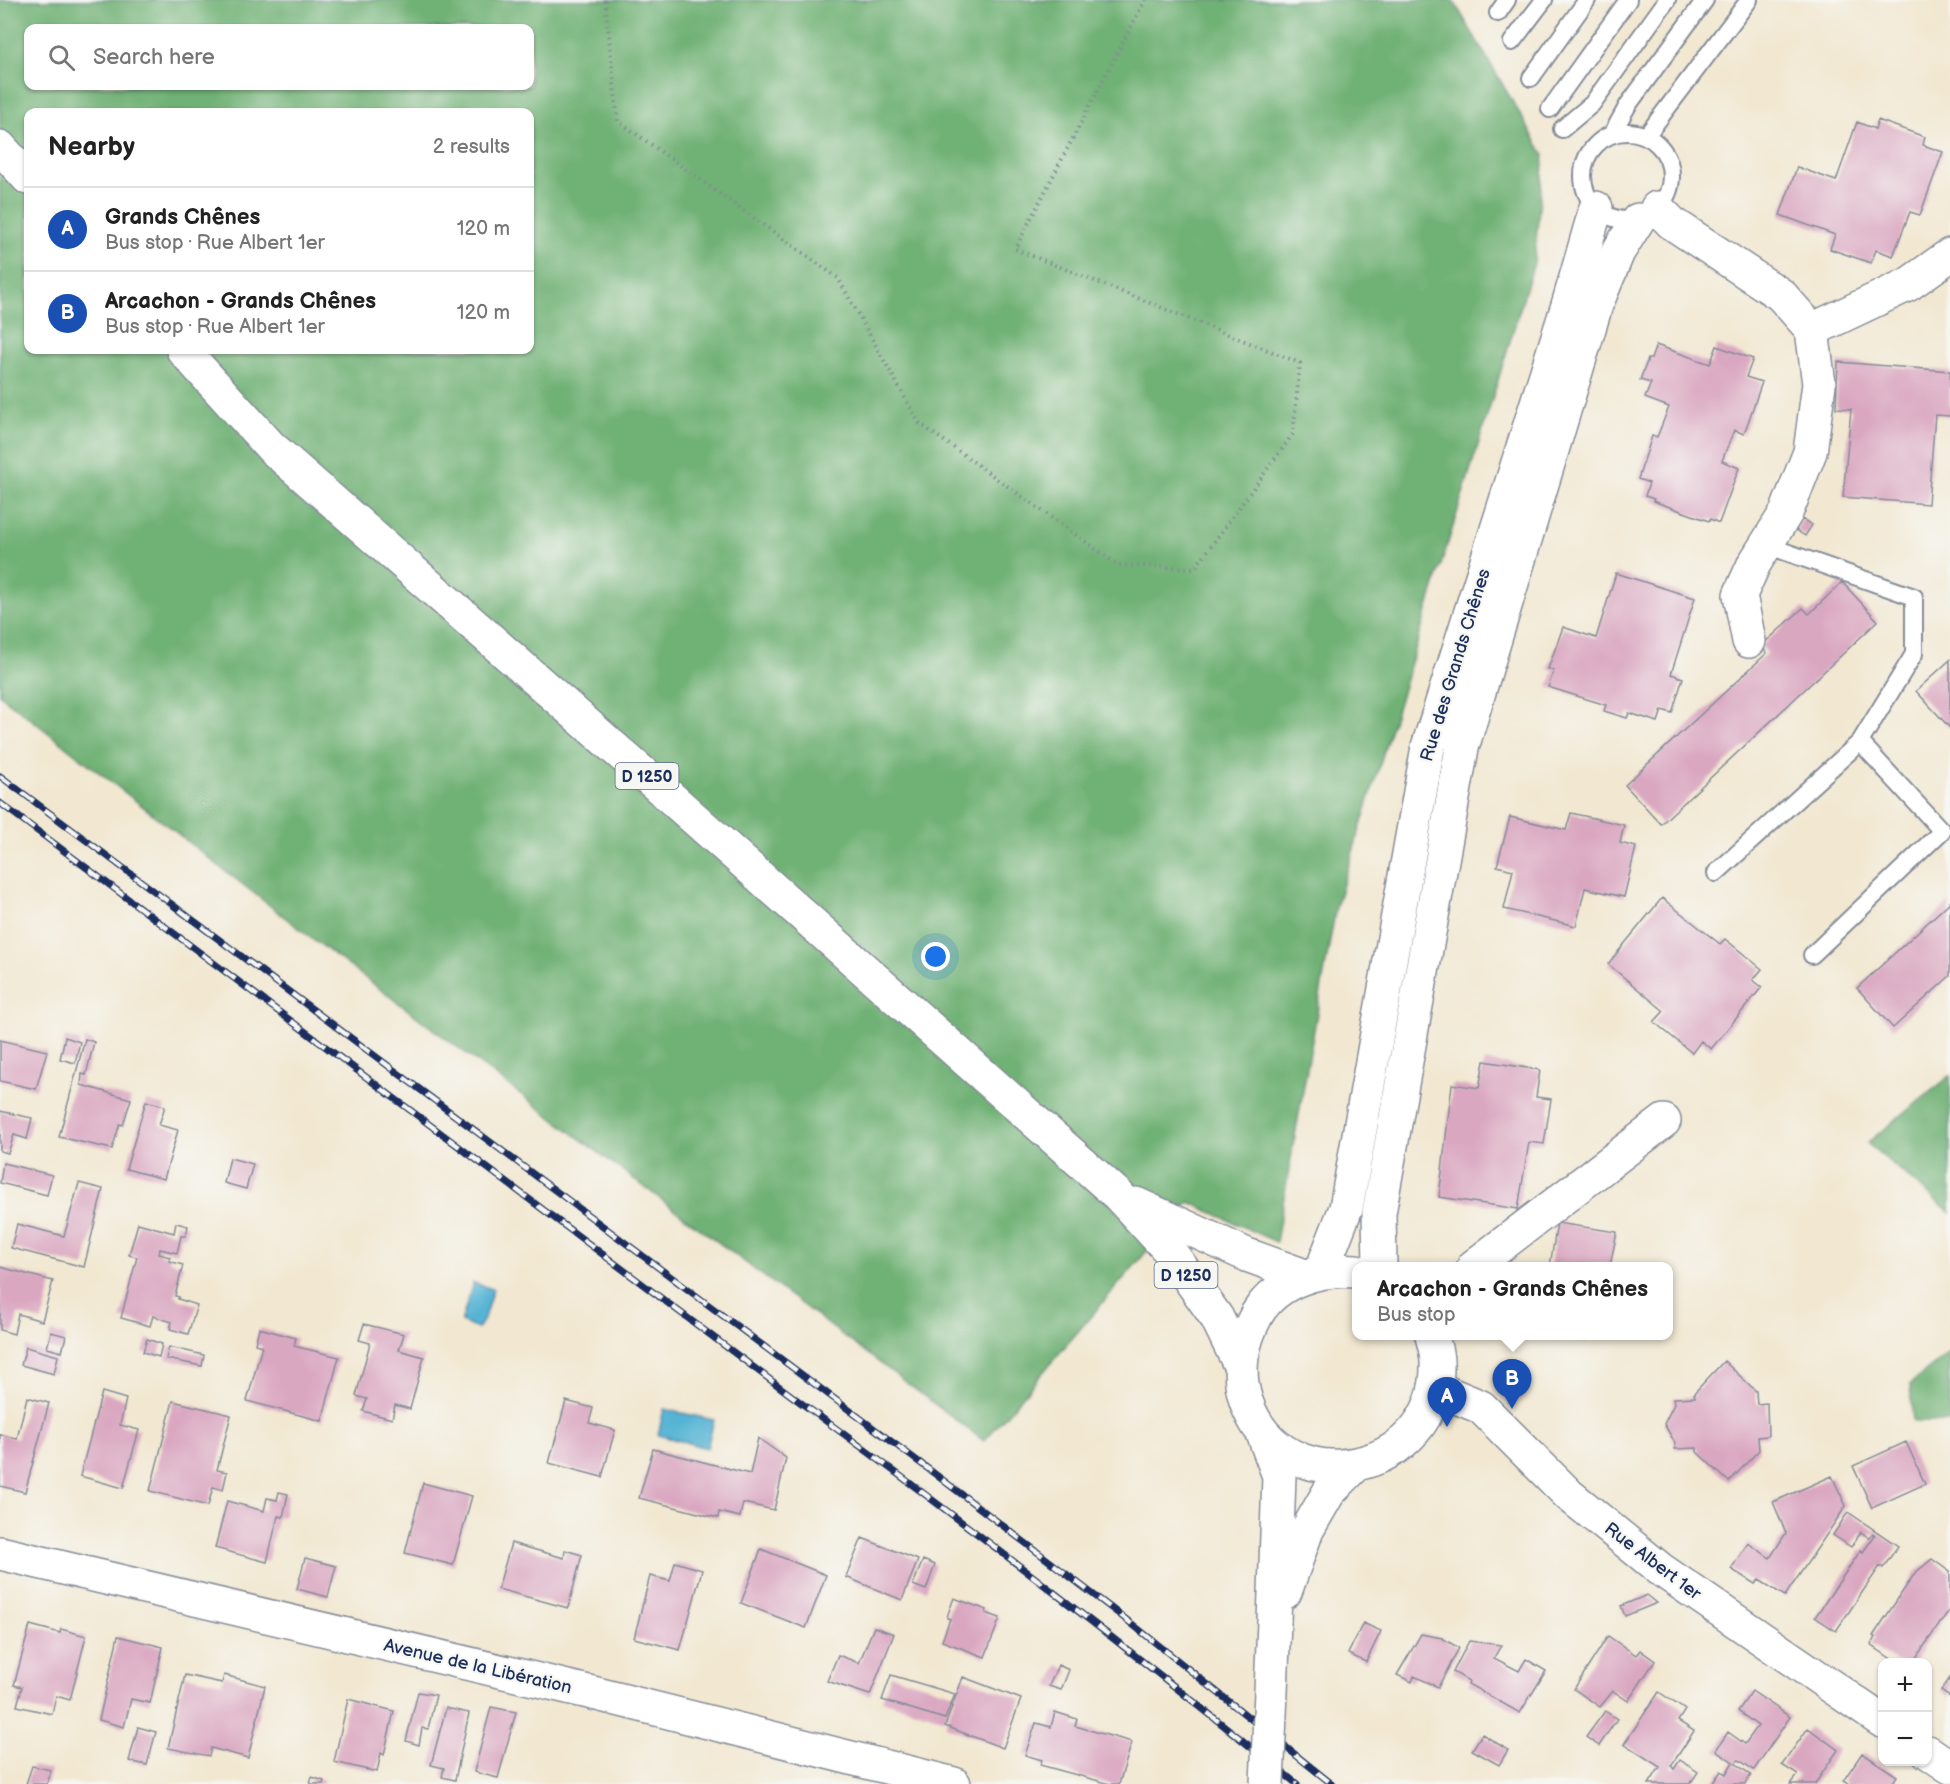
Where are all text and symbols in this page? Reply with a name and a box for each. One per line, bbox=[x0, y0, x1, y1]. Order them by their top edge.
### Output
search box bbox=[24, 24, 534, 90]
icon: search bbox=[45, 41, 78, 74]
text: Search here bbox=[93, 44, 215, 71]
text: Nearby bbox=[48, 132, 135, 163]
text: 2 results bbox=[433, 135, 510, 159]
text: Grands Chênes bbox=[105, 204, 260, 231]
text: A bbox=[61, 217, 74, 241]
text: 120 m bbox=[457, 217, 510, 241]
text: Bus stop · Rue Albert 1er bbox=[105, 231, 325, 255]
text: Arcachon - Grands Chênes bbox=[105, 288, 376, 315]
text: B bbox=[60, 301, 75, 325]
text: 120 m bbox=[457, 301, 510, 325]
text: Bus stop · Rue Albert 1er bbox=[105, 315, 325, 339]
street label: Rue des Grands Chênes bbox=[1416, 566, 1495, 764]
road number: D 1250 bbox=[616, 763, 678, 789]
your location bbox=[921, 942, 950, 971]
road number: D 1250 bbox=[1154, 1262, 1218, 1288]
popup bbox=[1352, 1262, 1673, 1340]
text: Arcachon - Grands Chênes bbox=[1377, 1276, 1648, 1303]
text: Bus stop bbox=[1377, 1303, 1456, 1327]
pin: B bbox=[1492, 1360, 1532, 1409]
pin: A bbox=[1428, 1378, 1466, 1427]
street label: Rue Albert 1er bbox=[1600, 1518, 1705, 1605]
street label: Avenue de la Libération bbox=[382, 1635, 574, 1698]
map controls bbox=[1878, 1658, 1932, 1766]
button: + bbox=[1878, 1658, 1932, 1712]
button: − bbox=[1878, 1712, 1932, 1766]

